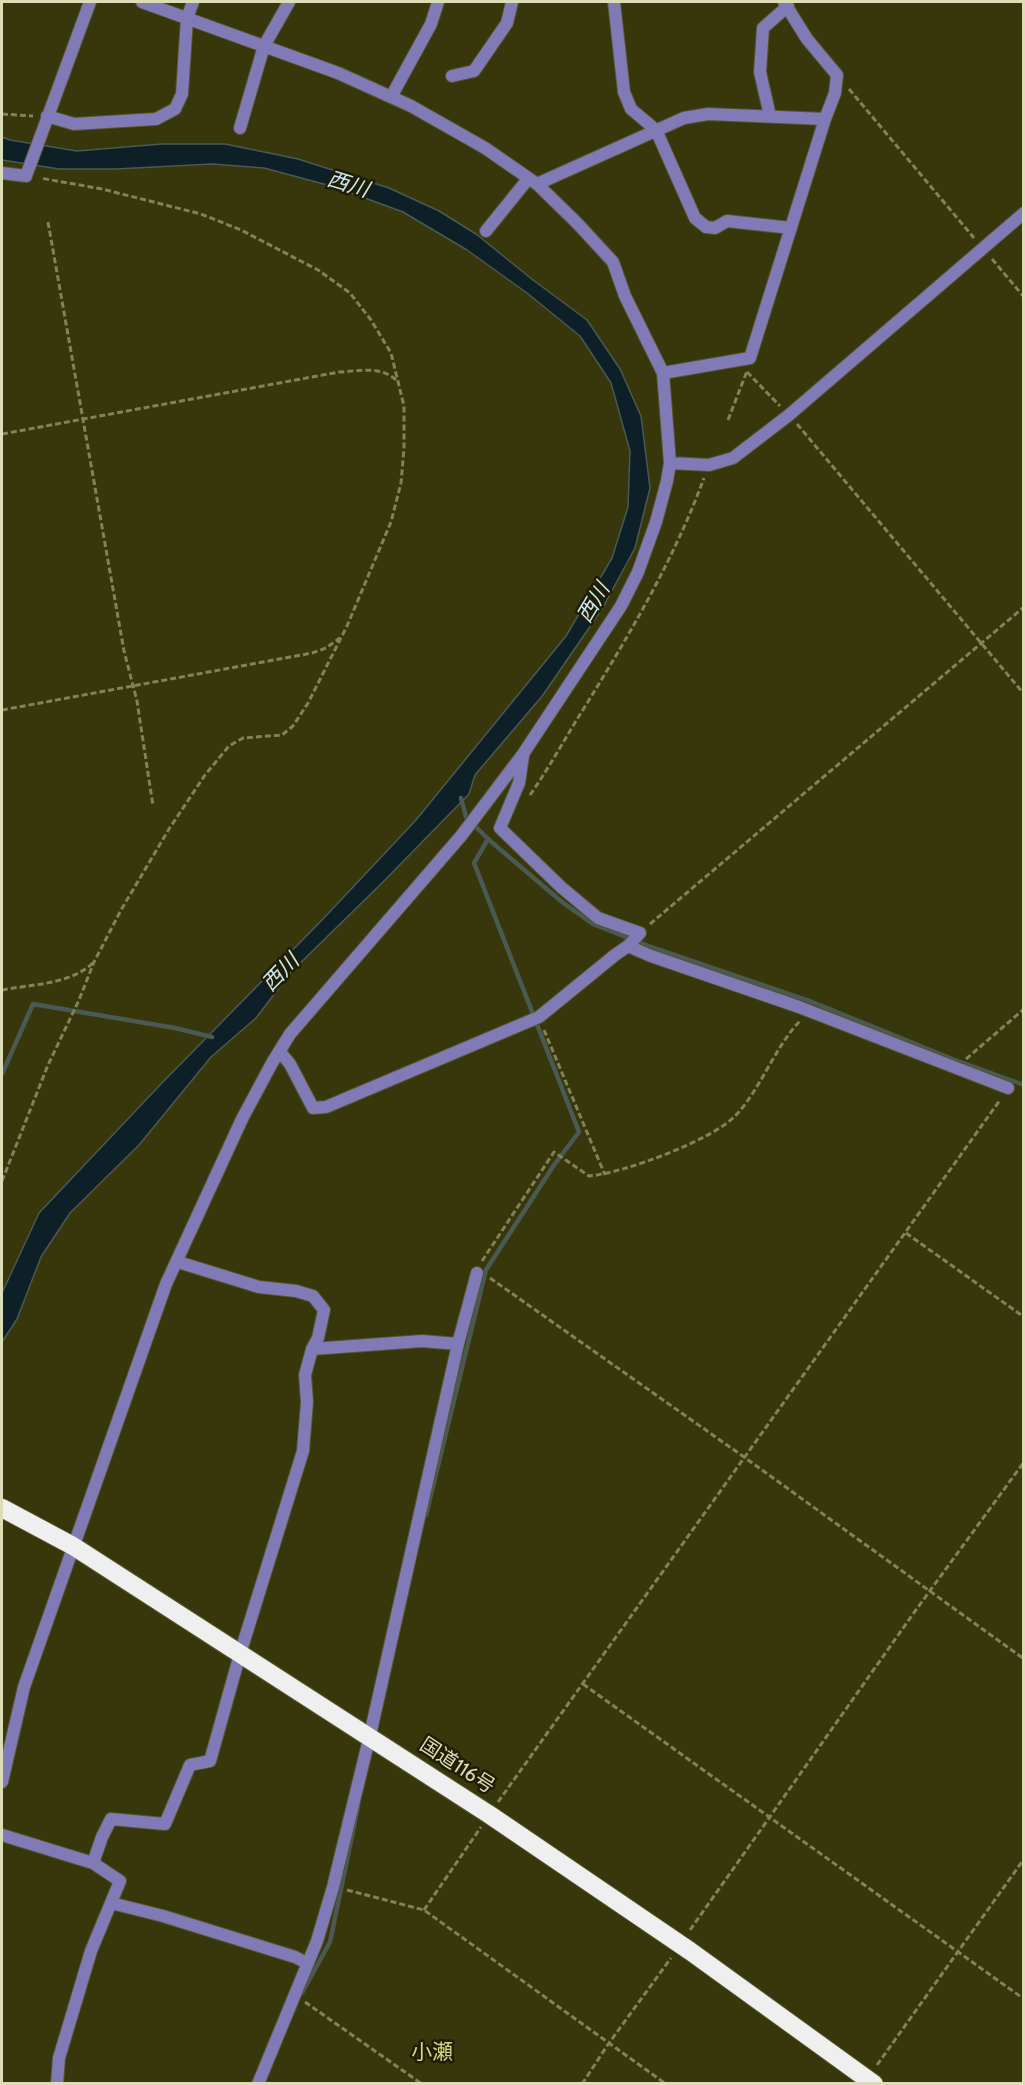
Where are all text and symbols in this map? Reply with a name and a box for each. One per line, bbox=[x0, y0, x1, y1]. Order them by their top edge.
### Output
water label: 西川 bbox=[324, 167, 372, 203]
water label: 西川 bbox=[572, 579, 616, 627]
water label: 西川 bbox=[257, 949, 305, 997]
street label: 国道116号 bbox=[415, 1733, 499, 1799]
district label: 小瀬 bbox=[411, 2040, 453, 2066]

